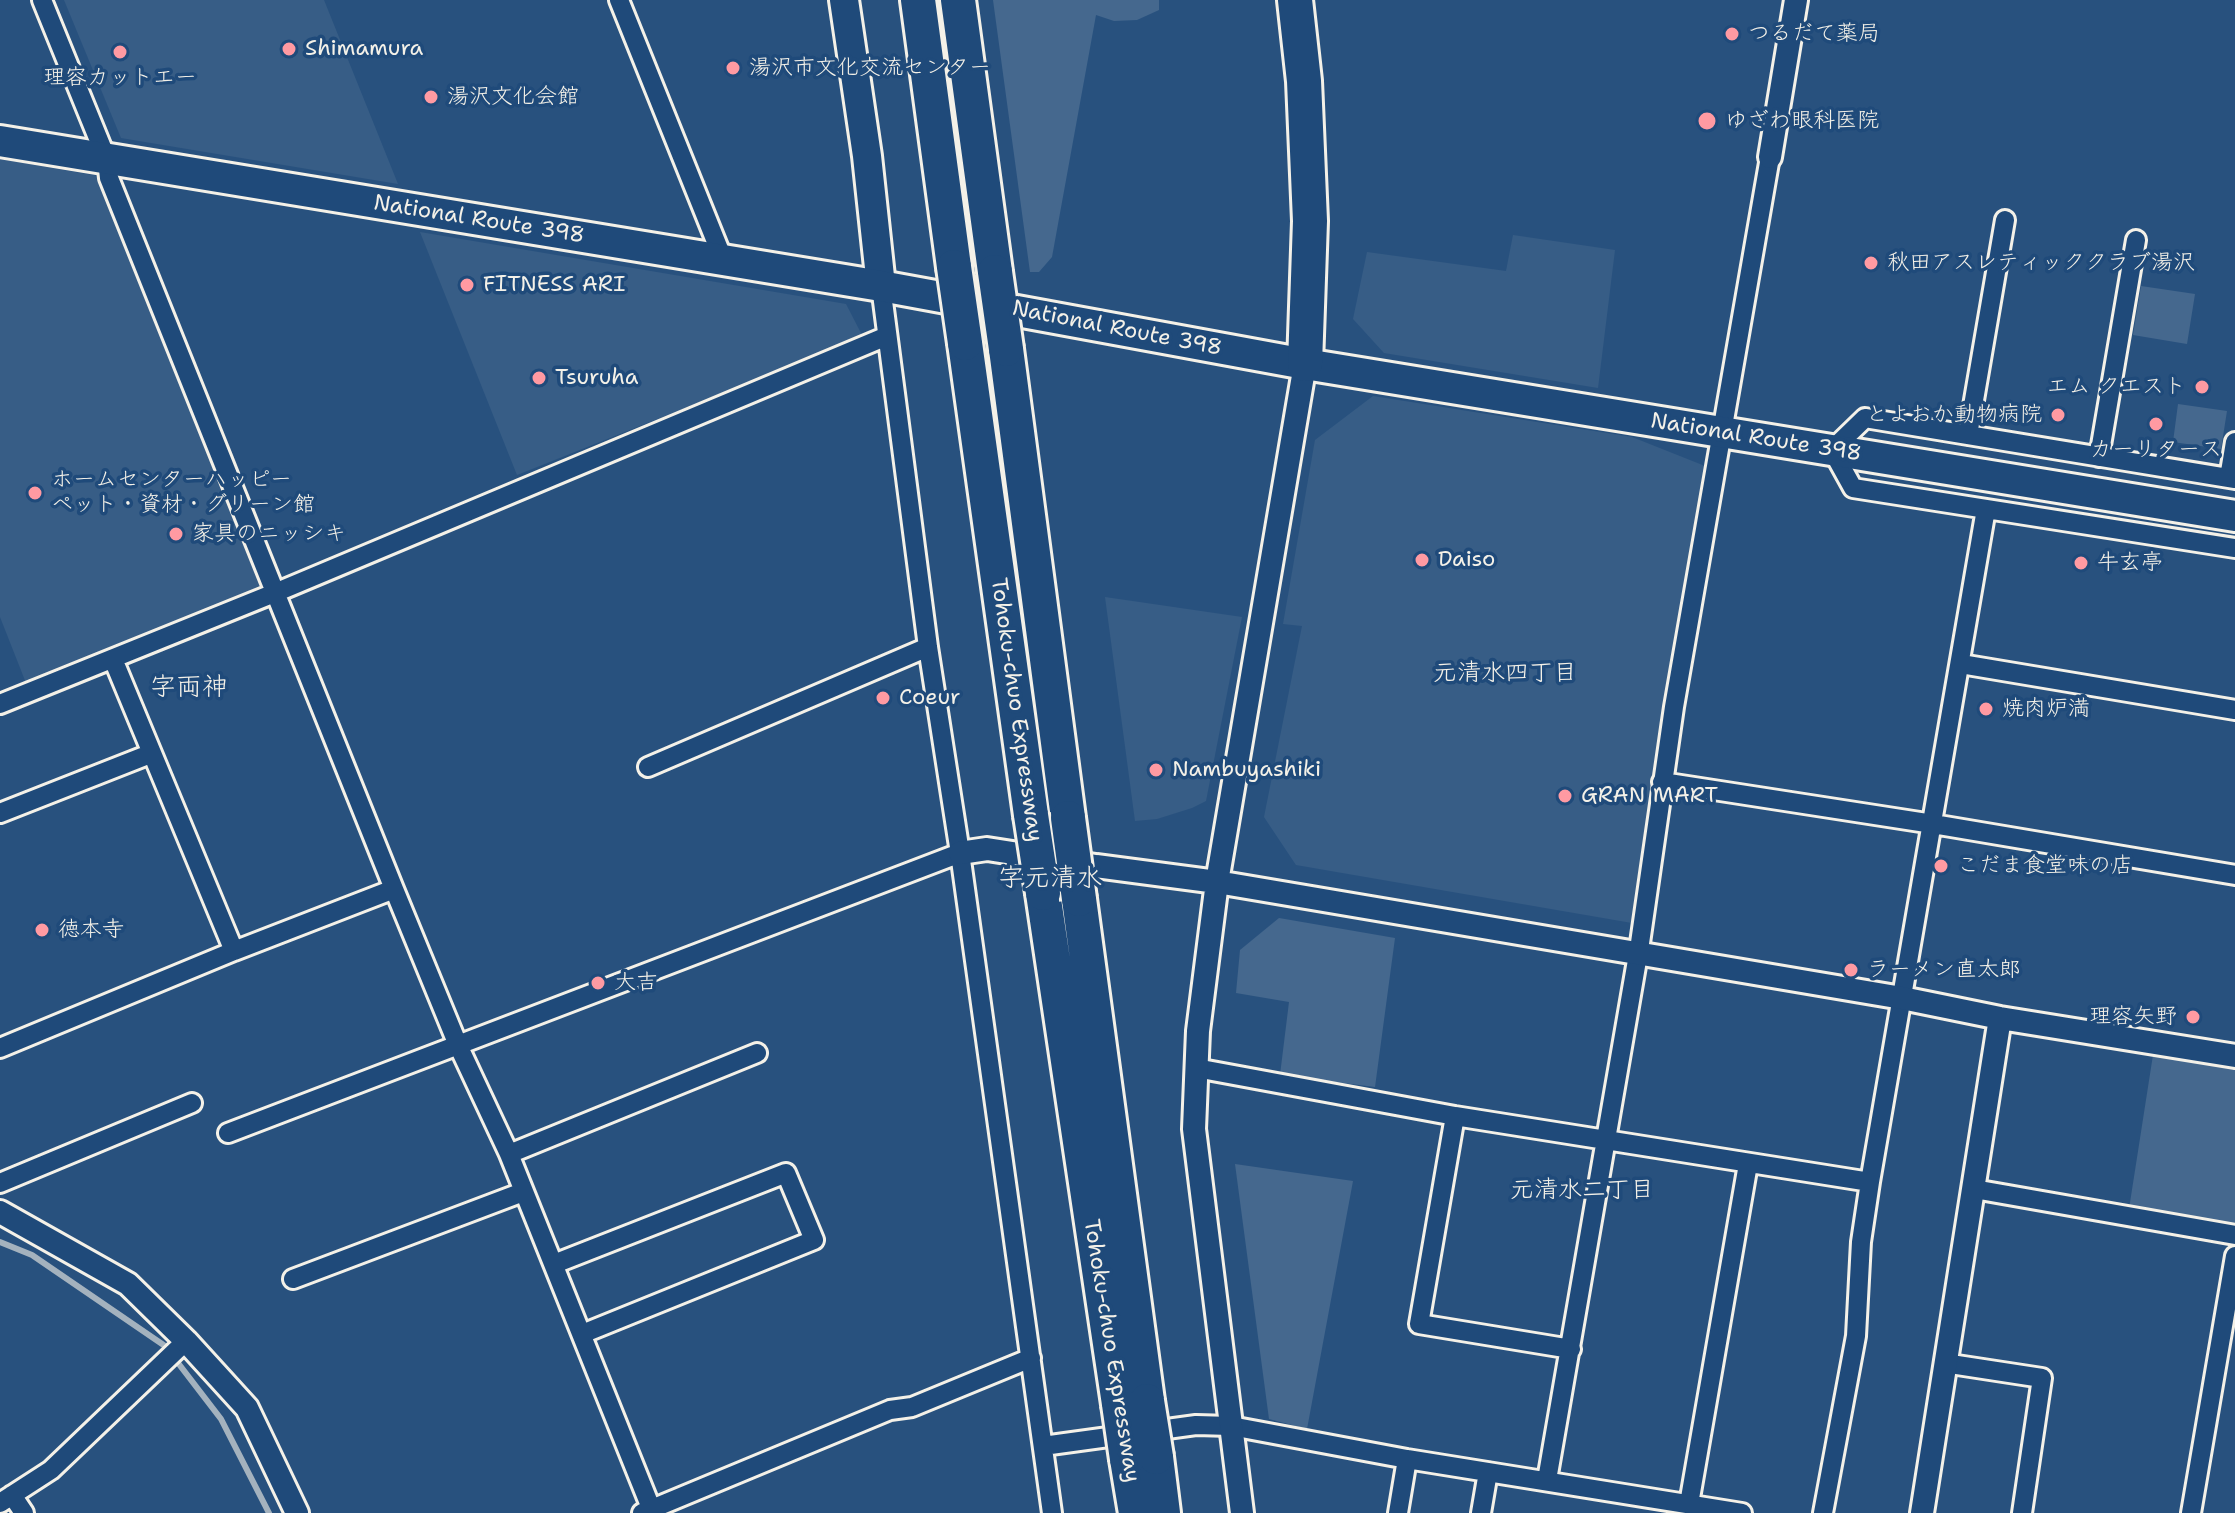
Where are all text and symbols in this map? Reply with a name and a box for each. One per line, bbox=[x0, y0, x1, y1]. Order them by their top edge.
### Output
place label: つるだて薬局 bbox=[1748, 21, 1880, 47]
marker: つるだて薬局 bbox=[1723, 25, 1741, 43]
place label: Shimamura bbox=[305, 36, 423, 62]
marker: Shimamura bbox=[280, 40, 298, 58]
marker: 理容カットエー bbox=[111, 43, 129, 61]
place label: 湯沢市文化交流センター bbox=[749, 55, 991, 81]
marker: 湯沢市文化交流センター bbox=[724, 59, 742, 77]
place label: 理容カットエー bbox=[43, 65, 197, 91]
place label: 湯沢文化会館 bbox=[447, 84, 579, 110]
marker: 湯沢文化会館 bbox=[422, 88, 440, 106]
place label: ゆざわ眼科医院 bbox=[1725, 108, 1879, 134]
marker: ゆざわ眼科医院 bbox=[1696, 110, 1718, 132]
street label: National Route 398 bbox=[372, 190, 586, 250]
place label: 秋田アスレティッククラブ湯沢 bbox=[1887, 250, 2195, 276]
marker: 秋田アスレティッククラブ湯沢 bbox=[1862, 254, 1880, 272]
place label: FITNESS ARI bbox=[483, 272, 625, 298]
marker: FITNESS ARI bbox=[458, 276, 476, 294]
street label: National Route 398 bbox=[1010, 296, 1224, 362]
place label: Tsuruha bbox=[555, 365, 638, 391]
marker: Tsuruha bbox=[530, 369, 548, 387]
place label: エム クエスト bbox=[2046, 374, 2186, 400]
marker: エム クエスト bbox=[2193, 378, 2211, 396]
place label: とよおか動物病院 bbox=[1866, 402, 2042, 428]
marker: とよおか動物病院 bbox=[2049, 406, 2067, 424]
street label: National Route 398 bbox=[1649, 408, 1863, 468]
marker: カーリタース bbox=[2147, 415, 2165, 433]
place label: カーリタース bbox=[2090, 437, 2222, 463]
place label: ホームセンターハッピー ペット・資材・グリーン館 bbox=[51, 467, 315, 518]
marker: ホームセンターハッピー ペット・資材・グリーン館 bbox=[26, 484, 44, 502]
place label: 家具のニッシキ bbox=[192, 521, 346, 547]
marker: 家具のニッシキ bbox=[167, 525, 185, 543]
place label: Daiso bbox=[1438, 547, 1495, 573]
place label: 牛玄亭 bbox=[2097, 550, 2163, 576]
marker: Daiso bbox=[1413, 551, 1431, 569]
marker: 牛玄亭 bbox=[2072, 554, 2090, 572]
street label: Tohoku-chuo Expressway bbox=[984, 576, 1048, 844]
district label: 元清水四丁目 bbox=[1433, 660, 1577, 688]
district label: 字両神 bbox=[150, 672, 228, 704]
place label: Coeur bbox=[899, 685, 960, 711]
marker: Coeur bbox=[874, 689, 892, 707]
place label: 焼肉炉満 bbox=[2002, 696, 2090, 722]
marker: 焼肉炉満 bbox=[1977, 700, 1995, 718]
place label: Nambuyashiki bbox=[1172, 757, 1321, 783]
marker: Nambuyashiki bbox=[1147, 761, 1165, 779]
place label: GRAN MART bbox=[1581, 783, 1718, 809]
marker: GRAN MART bbox=[1556, 787, 1574, 805]
place label: こだま食堂味の店 bbox=[1957, 853, 2133, 879]
marker: こだま食堂味の店 bbox=[1932, 857, 1950, 875]
district label: 字元清水 bbox=[998, 863, 1102, 895]
place label: 徳本寺 bbox=[58, 917, 124, 943]
marker: 徳本寺 bbox=[33, 921, 51, 939]
place label: ラーメン直太郎 bbox=[1867, 957, 2021, 983]
marker: ラーメン直太郎 bbox=[1842, 961, 1860, 979]
place label: 大吉 bbox=[614, 970, 658, 996]
marker: 大吉 bbox=[589, 974, 607, 992]
place label: 理容矢野 bbox=[2089, 1004, 2177, 1030]
marker: 理容矢野 bbox=[2184, 1008, 2202, 1026]
district label: 元清水二丁目 bbox=[1510, 1177, 1654, 1205]
street label: Tohoku-chuo Expressway bbox=[1077, 1217, 1145, 1485]

